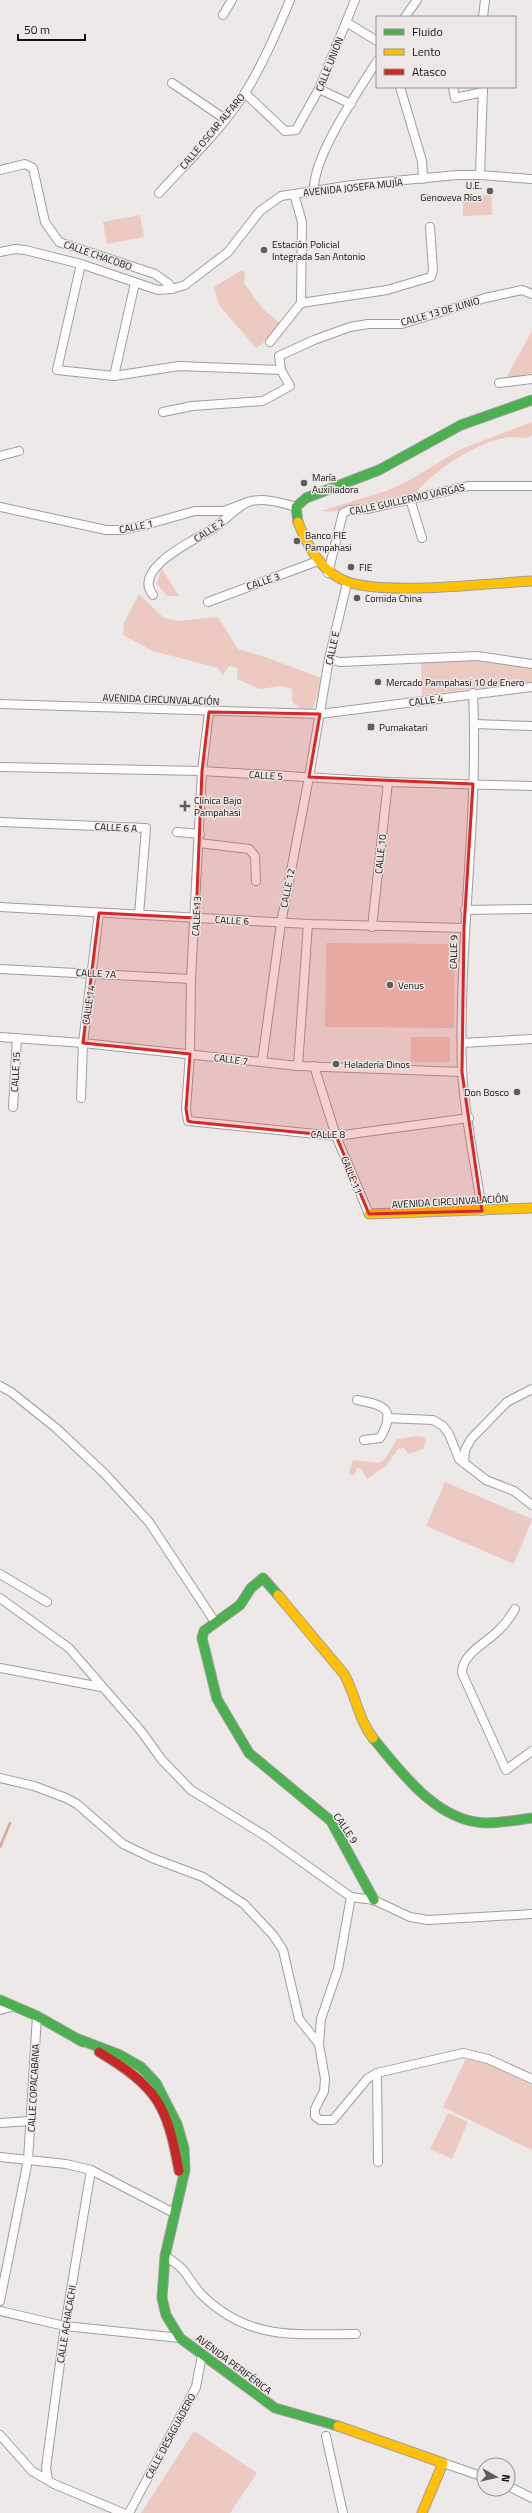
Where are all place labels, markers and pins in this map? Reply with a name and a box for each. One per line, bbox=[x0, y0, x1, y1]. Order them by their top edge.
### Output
place label: U.E. Genoveva Ríos bbox=[420, 178, 482, 205]
marker: U.E. Genoveva Ríos bbox=[485, 186, 495, 196]
place label: Estación Policial Integrada San Antonio bbox=[272, 237, 365, 264]
marker: Estación Policial Integrada San Antonio bbox=[259, 245, 269, 255]
place label: María Auxiliadora bbox=[312, 470, 359, 497]
marker: María Auxiliadora bbox=[299, 478, 309, 488]
place label: Banco FIE Pampahasi bbox=[305, 528, 352, 555]
marker: Banco FIE Pampahasi bbox=[292, 536, 302, 546]
place label: FIE bbox=[359, 560, 373, 575]
marker: FIE bbox=[346, 562, 356, 572]
place label: Comida China bbox=[365, 591, 422, 606]
marker: Comida China bbox=[352, 593, 362, 603]
place label: Mercado Pampahasi 10 de Enero bbox=[386, 675, 524, 690]
marker: Mercado Pampahasi 10 de Enero bbox=[373, 677, 383, 687]
place label: Pumakatari bbox=[379, 720, 428, 735]
marker: Pumakatari bbox=[366, 722, 376, 732]
place label: Clínica Bajo Pampahasi bbox=[194, 793, 242, 820]
marker: Clínica Bajo Pampahasi bbox=[179, 800, 191, 812]
place label: Venus bbox=[398, 978, 424, 993]
marker: Venus bbox=[385, 980, 395, 990]
place label: Heladería Dinos bbox=[344, 1057, 411, 1072]
marker: Heladería Dinos bbox=[331, 1059, 341, 1069]
place label: Don Bosco bbox=[464, 1085, 509, 1100]
marker: Don Bosco bbox=[512, 1087, 522, 1097]

